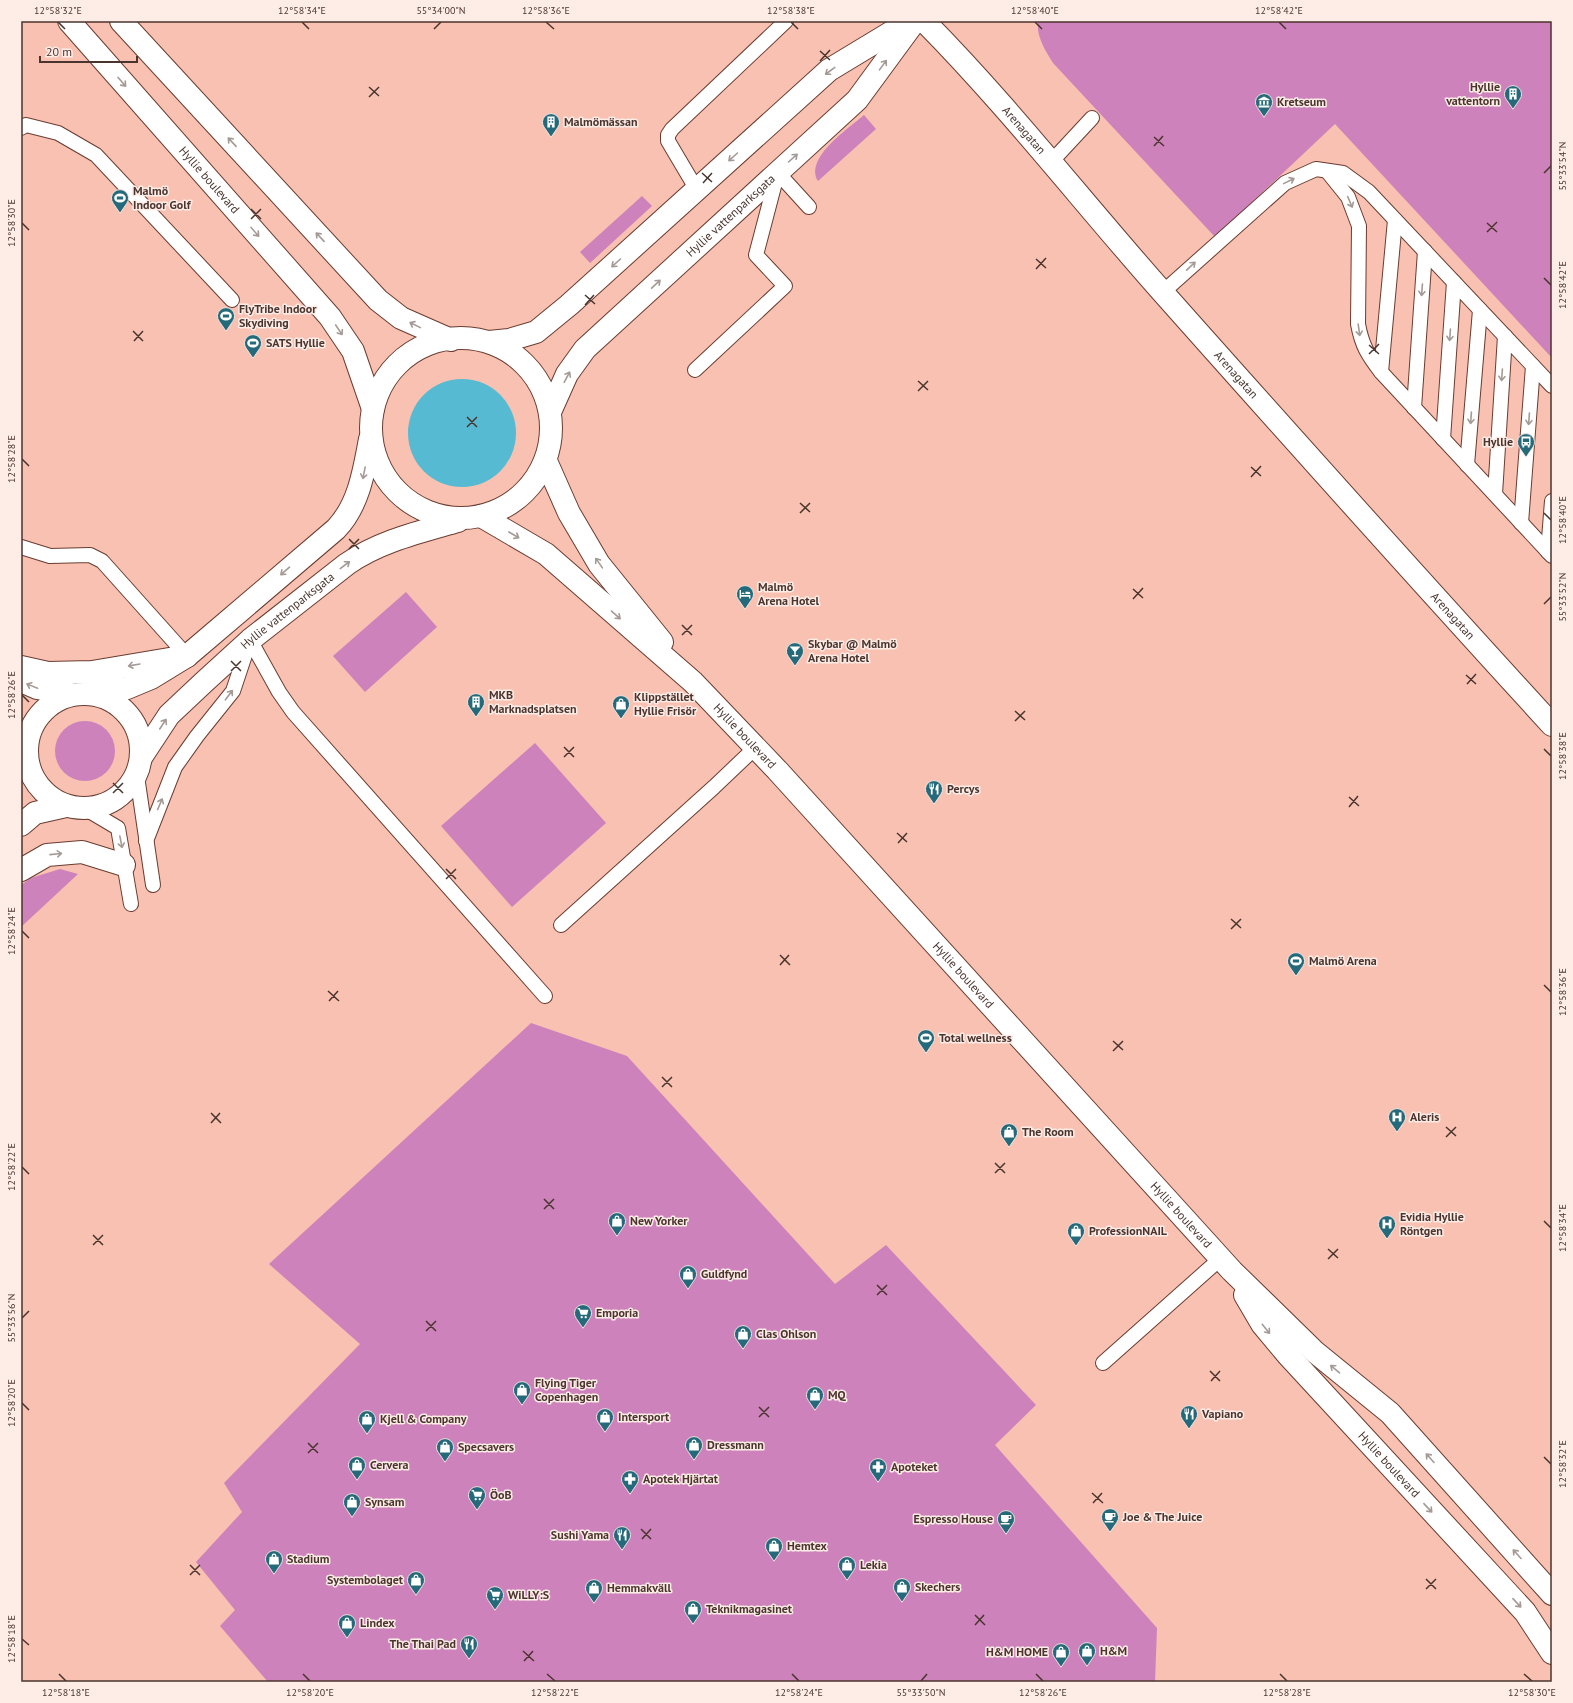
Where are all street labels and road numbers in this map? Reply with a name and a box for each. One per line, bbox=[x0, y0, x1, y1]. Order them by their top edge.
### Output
street label: Arenagatan bbox=[999, 103, 1049, 157]
street label: Hyllie boulevard bbox=[176, 143, 243, 216]
street label: Hyllie vattenparksgata bbox=[683, 171, 778, 260]
street label: Arenagatan bbox=[1211, 348, 1262, 401]
street label: Hyllie vattenparksgata bbox=[237, 569, 337, 652]
street label: Arenagatan bbox=[1428, 589, 1478, 642]
street label: Hyllie boulevard bbox=[710, 700, 780, 771]
street label: Hyllie boulevard bbox=[930, 939, 998, 1011]
street label: Hyllie boulevard bbox=[1148, 1178, 1215, 1251]
street label: Hyllie boulevard bbox=[1355, 1428, 1423, 1500]

